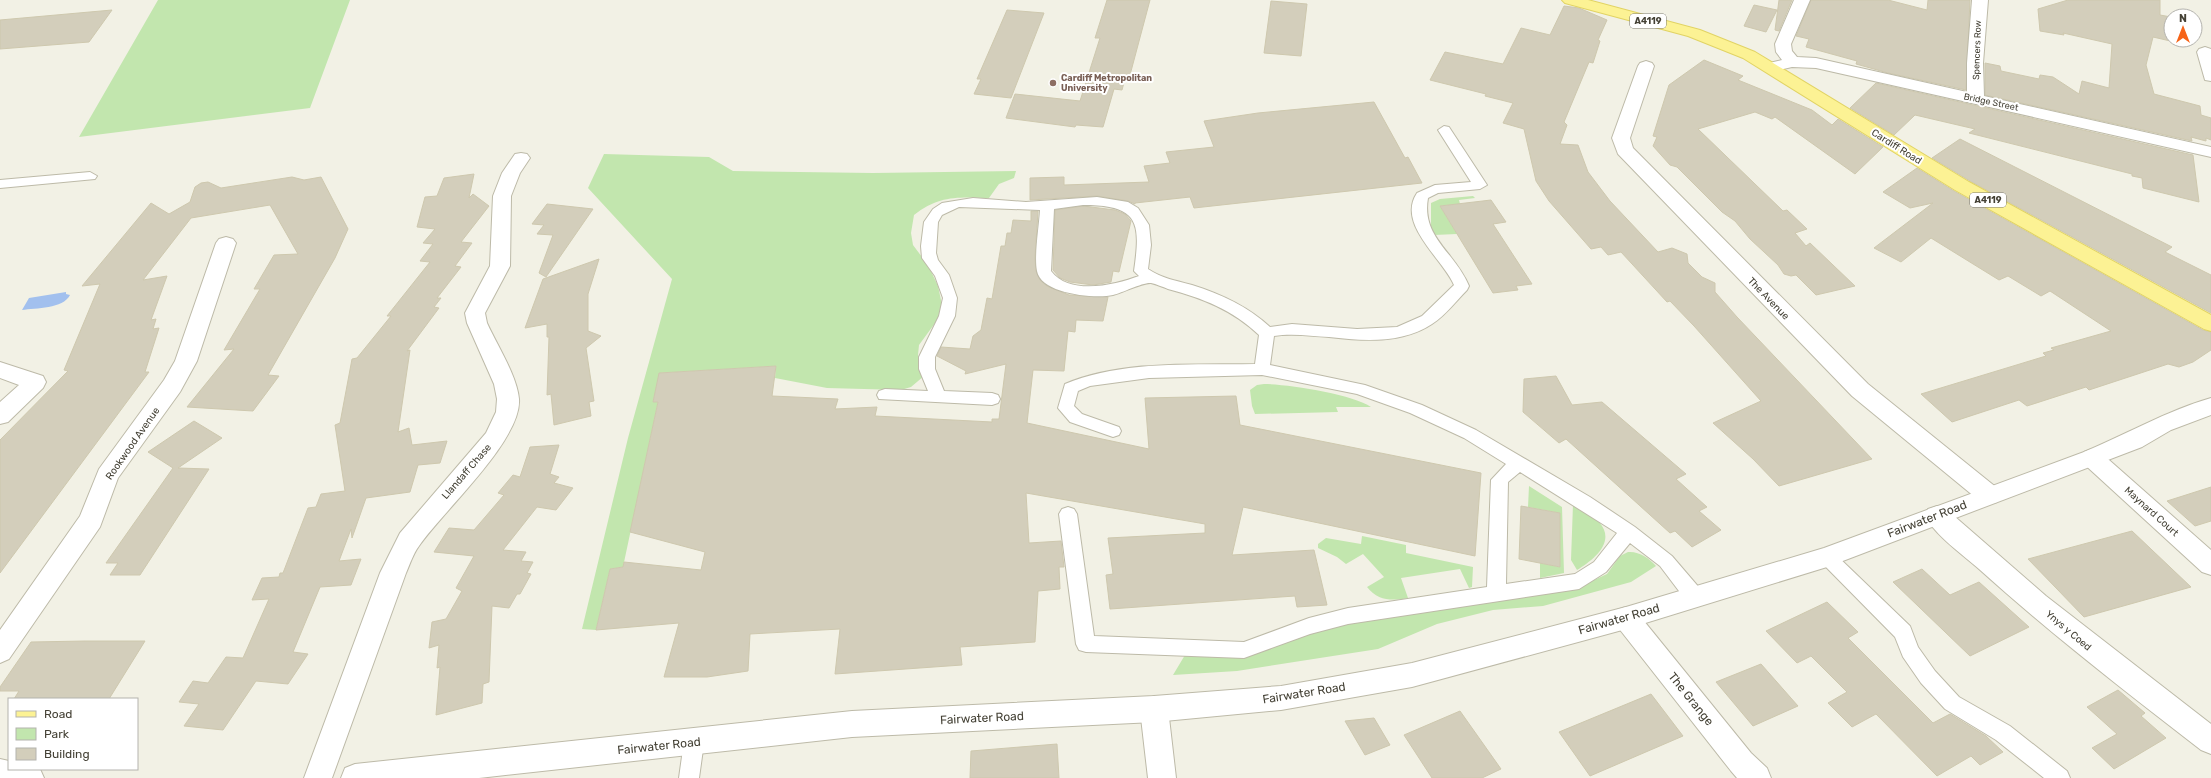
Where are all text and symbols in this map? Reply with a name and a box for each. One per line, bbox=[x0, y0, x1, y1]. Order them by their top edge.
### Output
north arrow bbox=[2163, 8, 2203, 48]
text: N bbox=[2179, 12, 2187, 25]
road number: A4119 bbox=[1630, 14, 1666, 28]
street label: Spencers Row bbox=[1971, 20, 1983, 80]
place label: Cardiff Metropolitan University bbox=[1061, 73, 1152, 93]
marker: Cardiff Metropolitan University bbox=[1048, 78, 1058, 88]
street label: Bridge Street bbox=[1963, 91, 2020, 113]
street label: Cardiff Road bbox=[1869, 127, 1924, 167]
road number: A4119 bbox=[1970, 193, 2006, 207]
street label: The Avenue bbox=[1745, 275, 1792, 323]
street label: Rookwood Avenue bbox=[103, 405, 163, 482]
street label: Llandaff Chase bbox=[440, 441, 494, 502]
street label: Maynard Court bbox=[2122, 484, 2181, 539]
street label: Fairwater Road bbox=[1885, 497, 1969, 541]
street label: Fairwater Road bbox=[1577, 601, 1661, 637]
street label: Ynys y Coed bbox=[2043, 608, 2094, 653]
street label: The Grange bbox=[1665, 670, 1717, 729]
street label: Fairwater Road bbox=[1261, 680, 1347, 706]
legend bbox=[8, 698, 138, 770]
text: Road bbox=[44, 707, 72, 721]
street label: Fairwater Road bbox=[940, 709, 1024, 727]
text: Park bbox=[44, 727, 70, 741]
street label: Fairwater Road bbox=[617, 735, 701, 757]
text: Building bbox=[44, 747, 90, 761]

